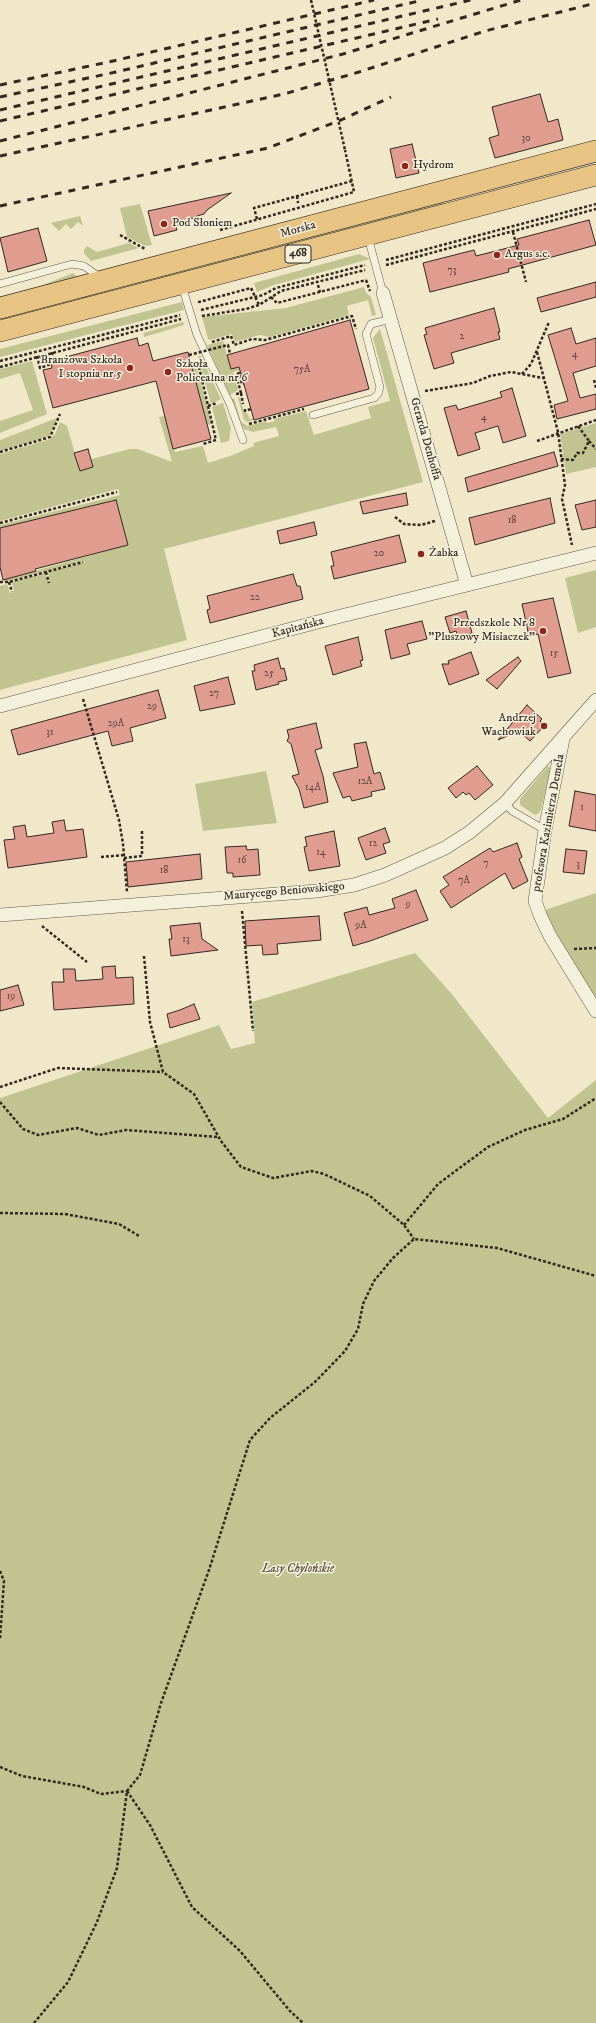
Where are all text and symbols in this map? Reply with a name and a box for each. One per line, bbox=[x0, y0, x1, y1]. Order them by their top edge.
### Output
house number: 30 bbox=[521, 133, 531, 145]
place label: Hydrom bbox=[413, 159, 454, 173]
marker: Hydrom bbox=[400, 161, 410, 171]
place label: Pod Słoniem bbox=[172, 217, 232, 231]
street label: Morska bbox=[279, 218, 317, 242]
marker: Pod Słoniem bbox=[159, 219, 169, 229]
road number: 468 bbox=[285, 245, 311, 263]
place label: Argus s.c. bbox=[505, 248, 550, 262]
marker: Argus s.c. bbox=[492, 250, 502, 260]
house number: 73 bbox=[448, 265, 456, 277]
house number: 2 bbox=[460, 331, 464, 343]
house number: 4 bbox=[572, 349, 578, 361]
place label: Branżowa Szkoła I stopnia nr 5 bbox=[41, 354, 122, 382]
place label: Szkoła Policealna nr 6 bbox=[176, 358, 248, 386]
marker: Branżowa Szkoła I stopnia nr 5 bbox=[125, 363, 135, 373]
house number: 75A bbox=[294, 364, 310, 376]
marker: Szkoła Policealna nr 6 bbox=[163, 367, 173, 377]
street label: Gerarda Denhoffa bbox=[406, 396, 444, 482]
house number: 4 bbox=[481, 412, 487, 424]
house number: 18 bbox=[508, 515, 516, 527]
place label: Żabka bbox=[429, 547, 458, 561]
house number: 20 bbox=[374, 548, 384, 560]
marker: Żabka bbox=[416, 549, 426, 559]
house number: 22 bbox=[250, 592, 260, 604]
street label: Kapitańska bbox=[271, 614, 325, 642]
place label: Przedszkole Nr 8 "Pluszowy Misiaczek" bbox=[428, 617, 535, 645]
marker: Przedszkole Nr 8 "Pluszowy Misiaczek" bbox=[538, 626, 548, 636]
house number: 15 bbox=[550, 648, 558, 660]
house number: 25 bbox=[264, 668, 274, 680]
house number: 27 bbox=[209, 688, 219, 700]
house number: 29 bbox=[147, 701, 157, 713]
place label: Andrzej Wachowiak bbox=[482, 712, 536, 740]
house number: 29A bbox=[108, 718, 124, 730]
marker: Andrzej Wachowiak bbox=[539, 721, 549, 731]
house number: 31 bbox=[46, 727, 54, 739]
street label: profesora Kazimierza Demela bbox=[530, 753, 568, 893]
house number: 12A bbox=[358, 776, 372, 788]
house number: 14A bbox=[305, 782, 321, 794]
house number: 1 bbox=[580, 802, 584, 814]
house number: 12 bbox=[369, 838, 377, 850]
house number: 14 bbox=[316, 847, 326, 859]
house number: 16 bbox=[238, 855, 246, 867]
house number: 7 bbox=[483, 858, 489, 870]
house number: 3 bbox=[576, 859, 580, 871]
house number: 18 bbox=[160, 865, 168, 877]
house number: 7A bbox=[458, 875, 470, 887]
street label: Maurycego Beniowskiego bbox=[223, 880, 345, 904]
house number: 9 bbox=[406, 899, 410, 911]
house number: 9A bbox=[355, 920, 367, 932]
house number: 13 bbox=[182, 934, 190, 946]
house number: 19 bbox=[7, 991, 15, 1003]
park label: Lasy Chylońskie bbox=[262, 1563, 334, 1577]

